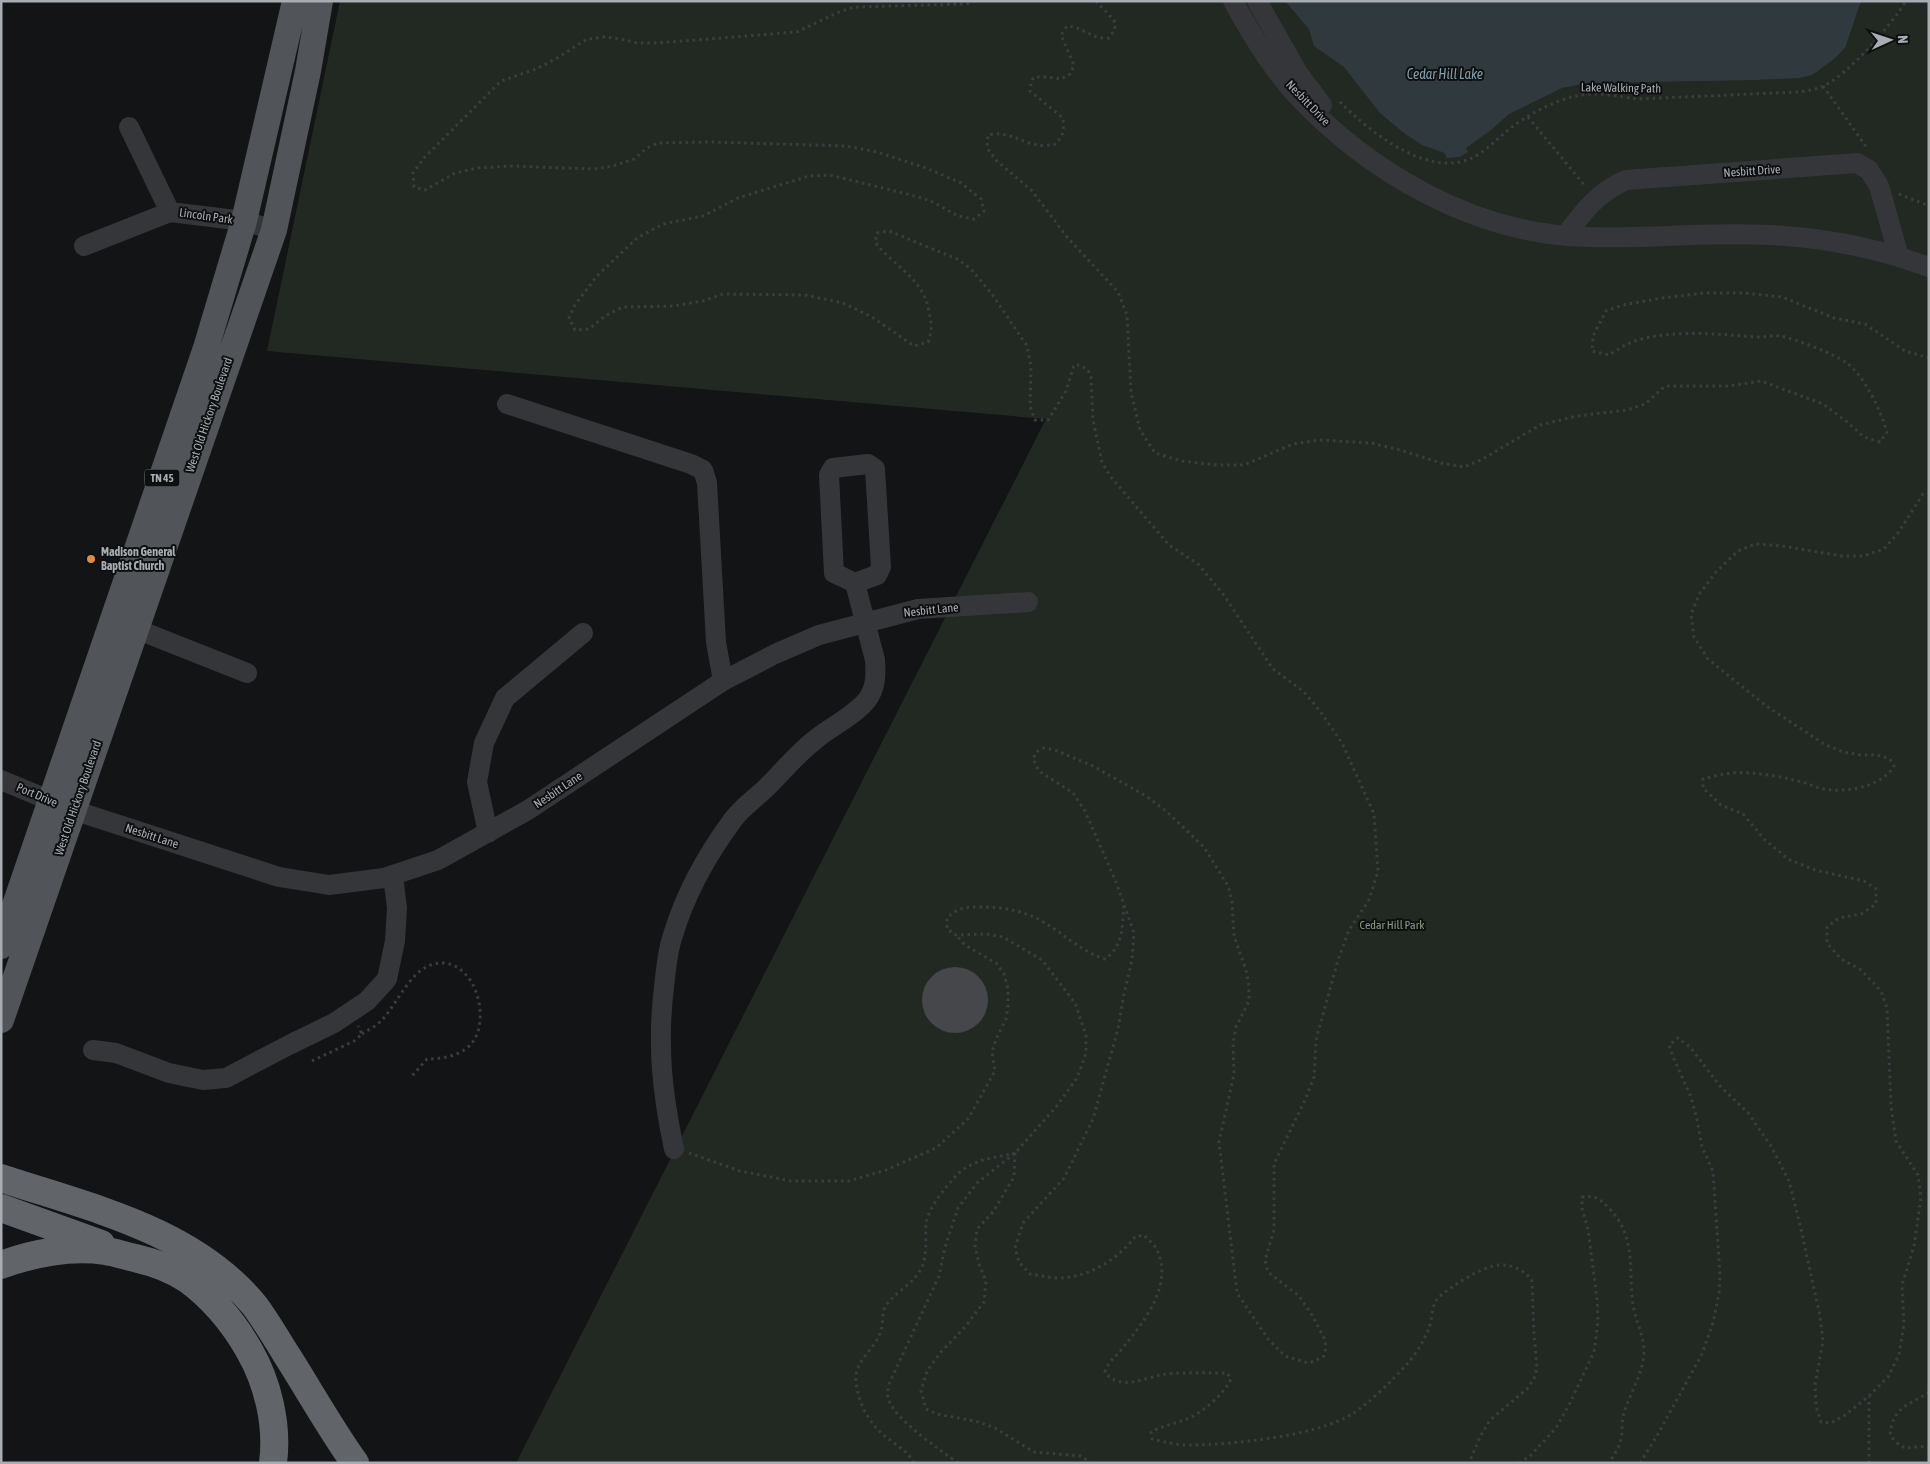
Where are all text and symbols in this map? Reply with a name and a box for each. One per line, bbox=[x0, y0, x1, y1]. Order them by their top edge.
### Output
north arrow bbox=[1865, 15, 1915, 65]
text: N bbox=[1895, 35, 1911, 44]
water label: Cedar Hill Lake bbox=[1407, 66, 1483, 82]
street label: Nesbitt Drive bbox=[1283, 78, 1333, 128]
street label: Lake Walking Path bbox=[1581, 80, 1661, 96]
street label: Nesbitt Drive bbox=[1723, 162, 1781, 180]
street label: Lincoln Park bbox=[178, 205, 234, 227]
street label: West Old Hickory Boulevard bbox=[183, 356, 235, 474]
road number: TN 45 bbox=[144, 469, 180, 486]
place label: Madison General Baptist Church bbox=[101, 545, 176, 573]
marker: Madison General Baptist Church bbox=[85, 553, 97, 565]
street label: Nesbitt Lane bbox=[903, 600, 959, 620]
street label: West Old Hickory Boulevard bbox=[52, 739, 104, 857]
street label: Nesbitt Lane bbox=[531, 769, 585, 811]
street label: Port Drive bbox=[14, 780, 60, 810]
street label: Nesbitt Lane bbox=[124, 821, 180, 851]
park label: Cedar Hill Park bbox=[1359, 918, 1425, 932]

